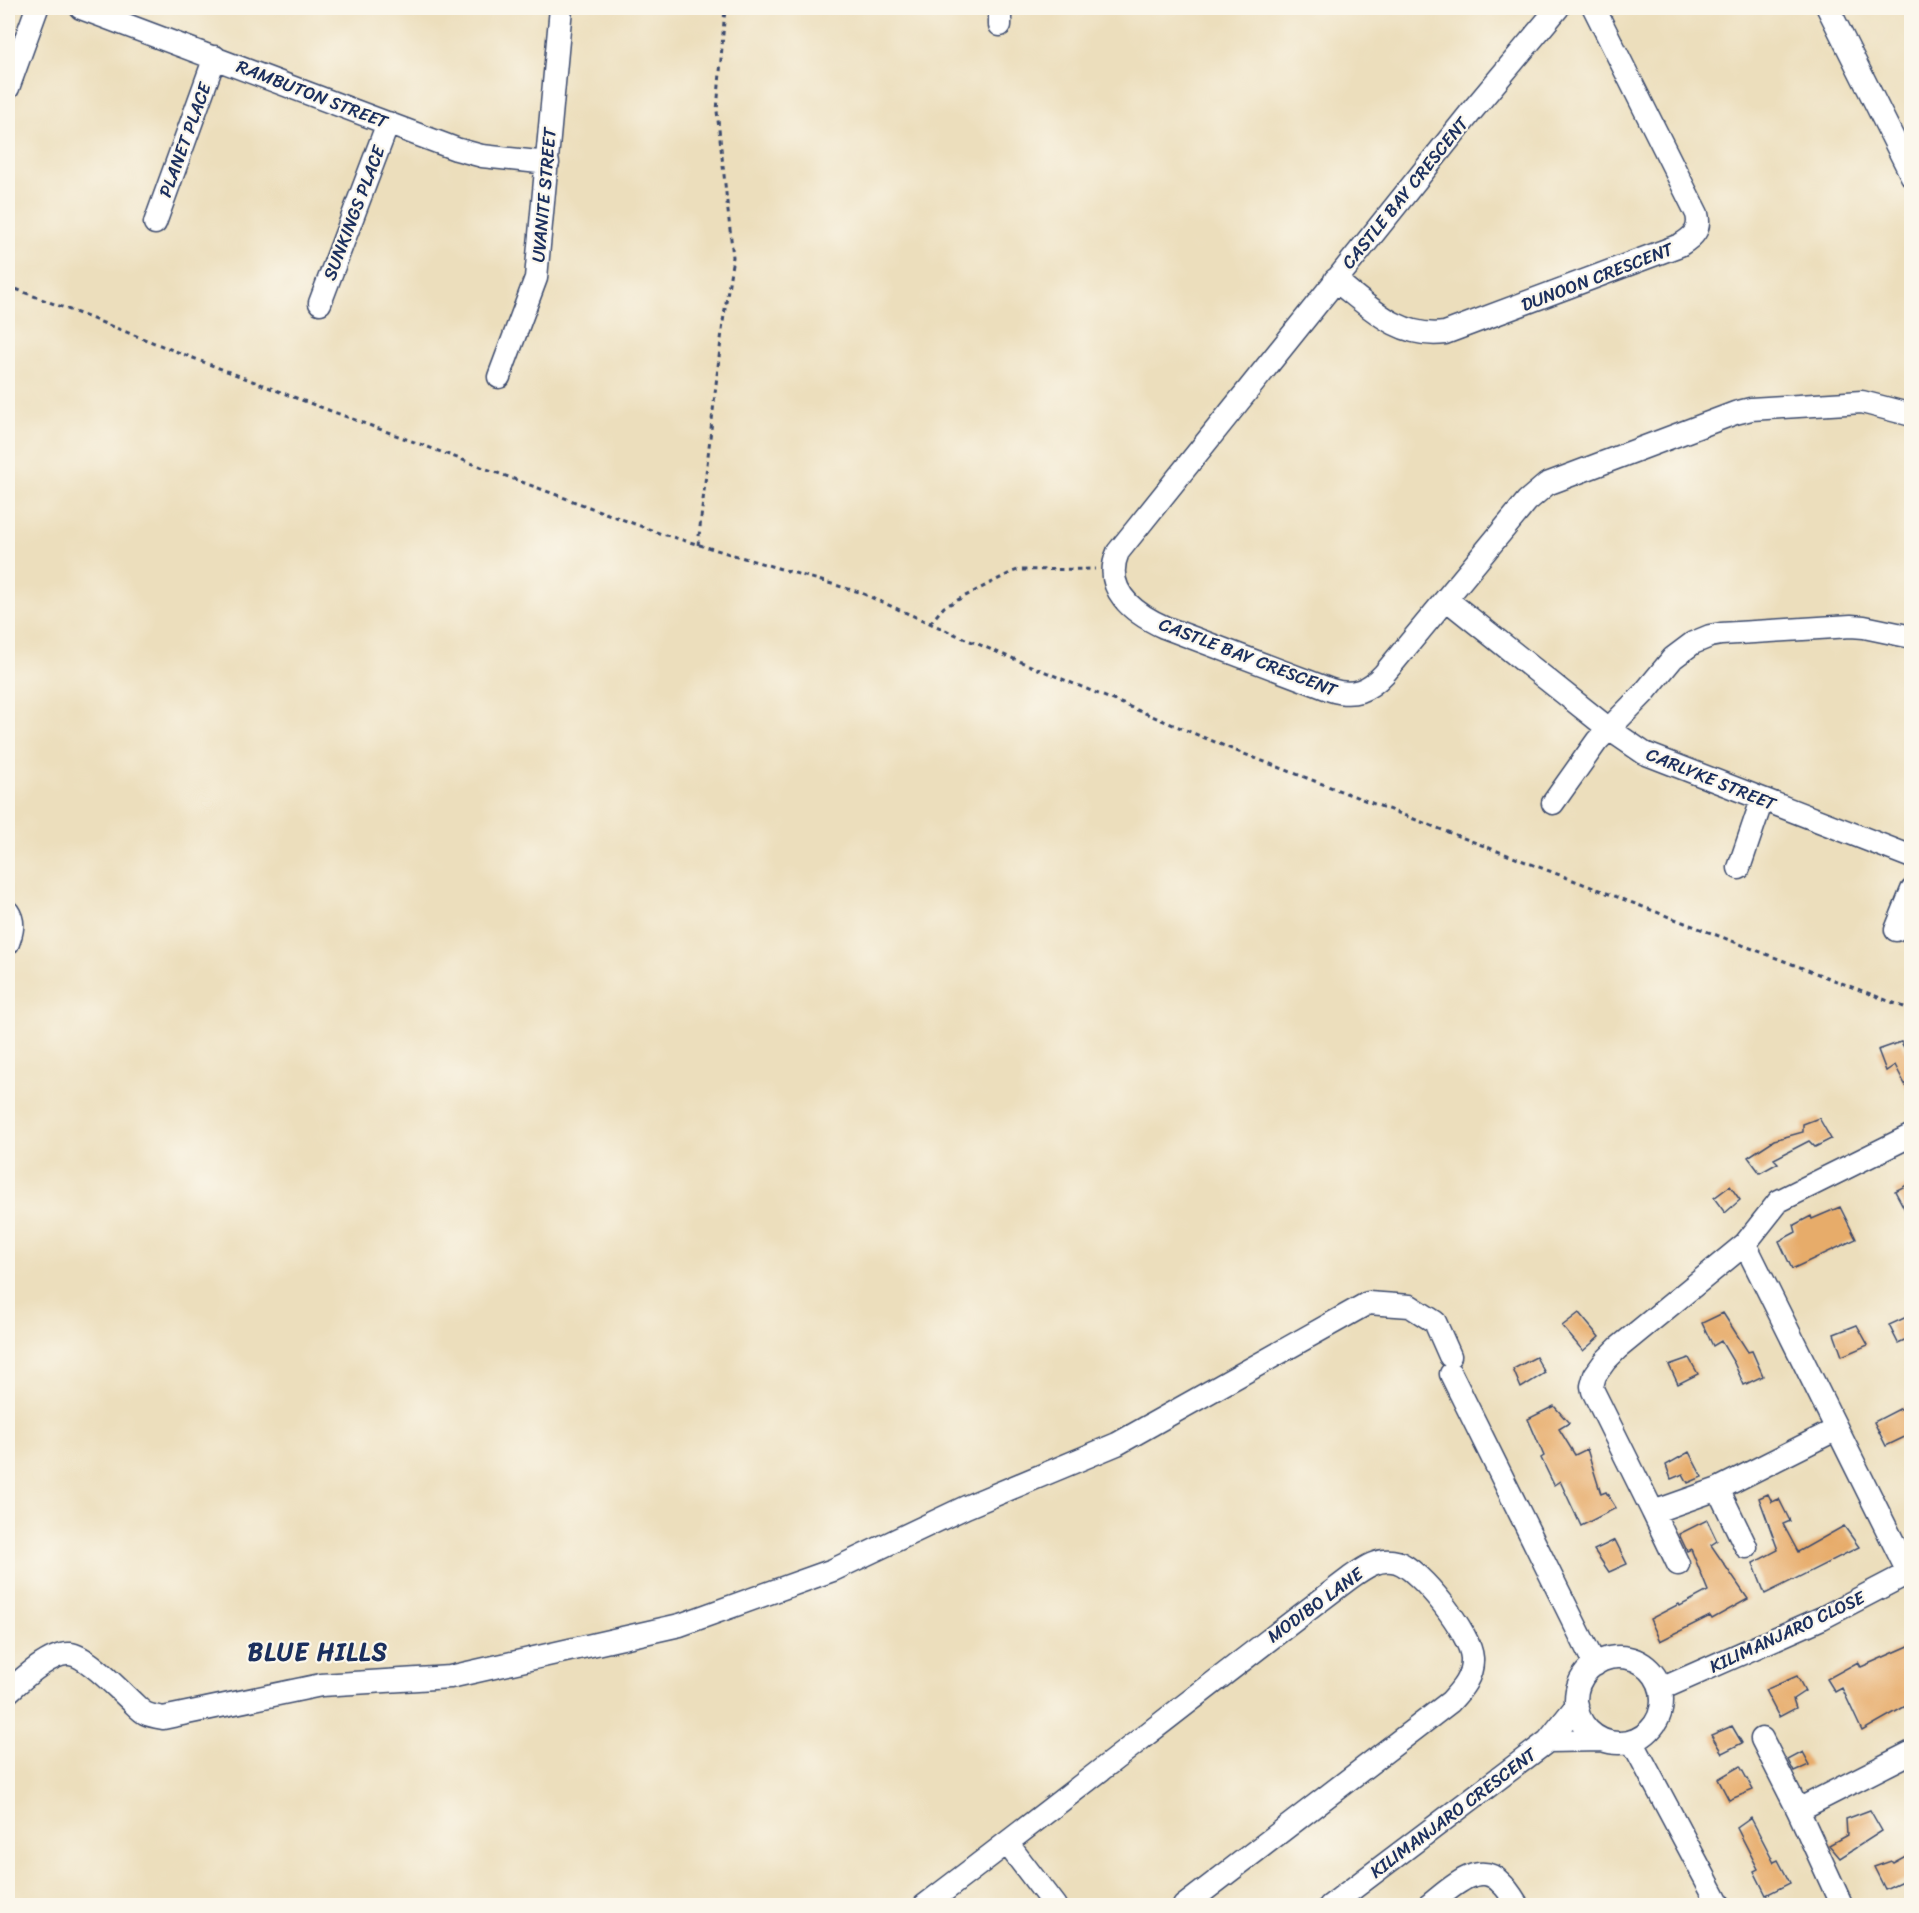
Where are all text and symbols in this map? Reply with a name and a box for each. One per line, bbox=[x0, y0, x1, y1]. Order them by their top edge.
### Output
street label: RAMBUTON STREET bbox=[232, 50, 393, 138]
street label: PLANET PLACE bbox=[149, 77, 221, 202]
street label: CASTLE BAY CRESCENT bbox=[1333, 109, 1477, 276]
street label: UVANITE STREET bbox=[522, 125, 566, 264]
street label: SUNKINGS PLACE bbox=[314, 140, 395, 285]
street label: DUNOON CRESCENT bbox=[1516, 233, 1679, 321]
street label: CASTLE BAY CRESCENT bbox=[1154, 608, 1343, 706]
street label: CARLYKE STREET bbox=[1641, 738, 1782, 820]
street label: MODIBO LANE bbox=[1260, 1558, 1371, 1651]
street label: KILIMANJARO CLOSE bbox=[1704, 1581, 1871, 1682]
district label: BLUE HILLS bbox=[248, 1631, 388, 1673]
street label: KILIMANJARO CRESCENT bbox=[1362, 1739, 1544, 1887]

